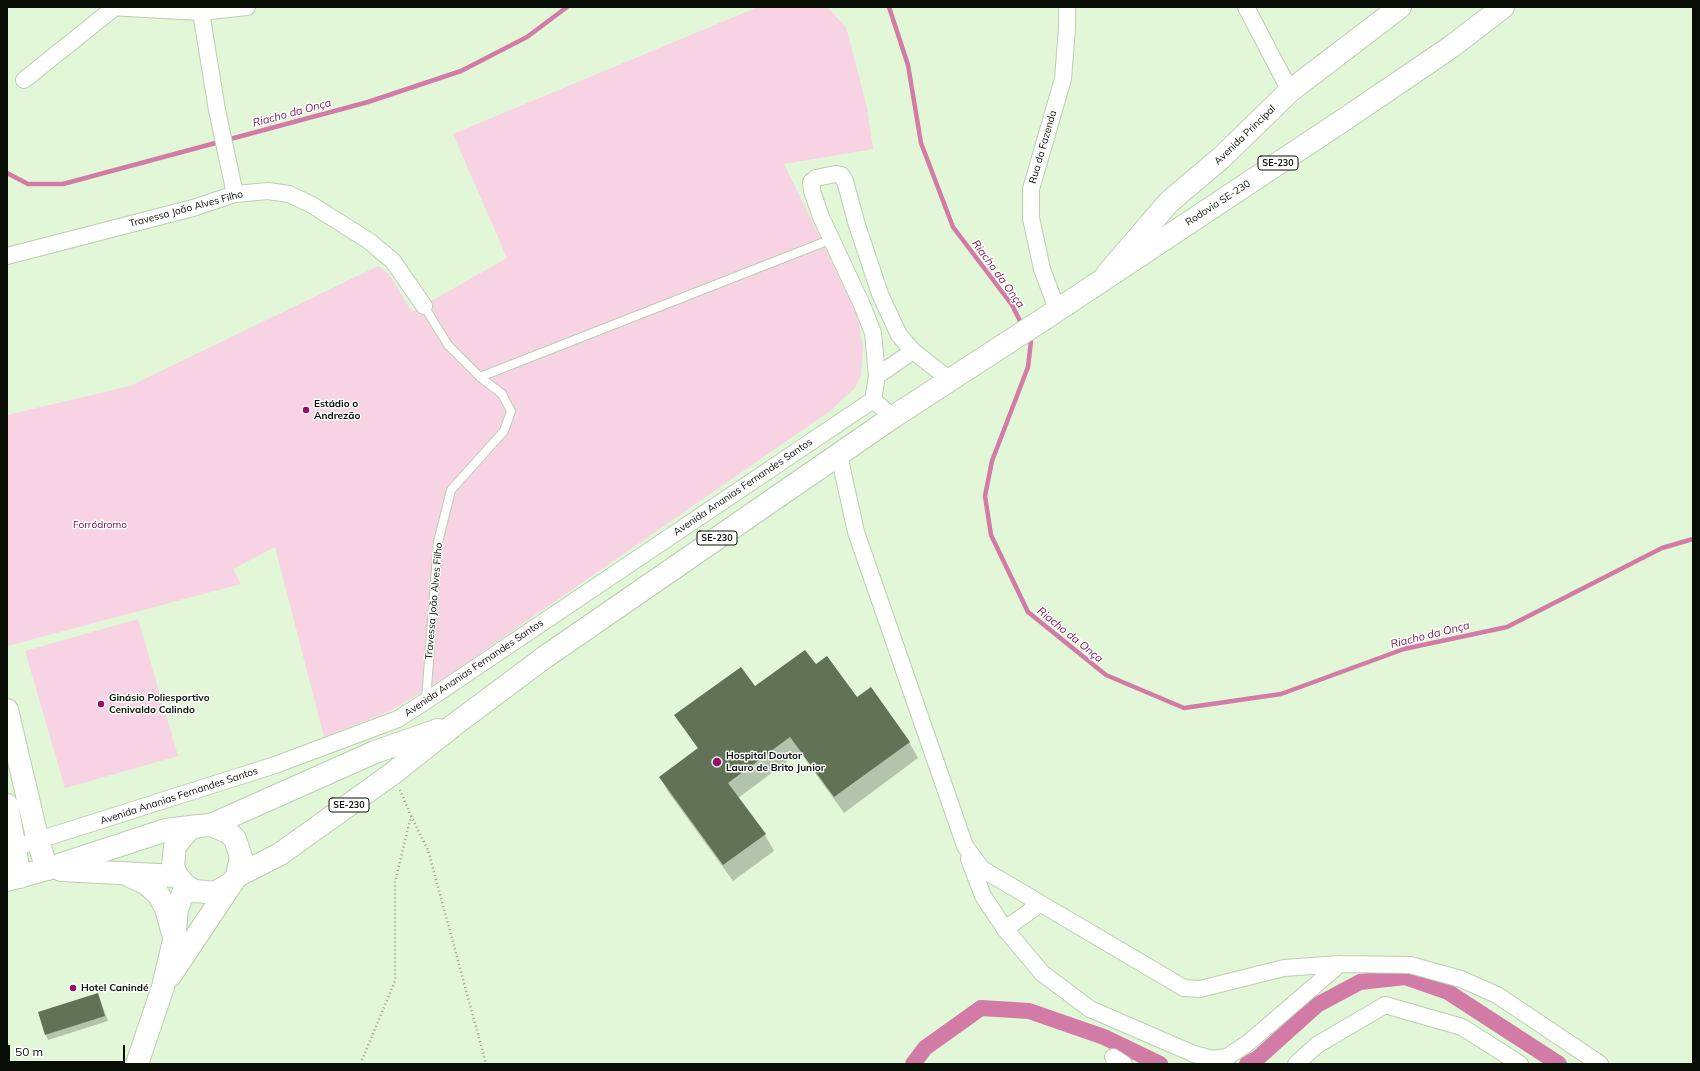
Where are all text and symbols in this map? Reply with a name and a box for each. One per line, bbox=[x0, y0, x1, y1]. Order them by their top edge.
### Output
water label: Riacho da Onça bbox=[251, 96, 333, 130]
street label: Avenida Principal bbox=[1212, 103, 1278, 167]
street label: Rua da Fazenda bbox=[1027, 109, 1059, 185]
road number: SE-230 bbox=[1258, 156, 1298, 170]
street label: Rodovia SE-230 bbox=[1183, 178, 1253, 228]
street label: Travessa João Alves Filho bbox=[128, 188, 244, 230]
water label: Riacho da Onça bbox=[969, 237, 1027, 311]
place label: Estádio o Andrezão bbox=[314, 398, 360, 422]
marker: Estádio o Andrezão bbox=[301, 405, 311, 415]
street label: Avenida Ananias Fernandes Santos bbox=[671, 436, 815, 538]
park label: Forródromo bbox=[73, 519, 127, 531]
road number: SE-230 bbox=[697, 531, 737, 545]
street label: Travessa João Alves Filho bbox=[423, 542, 445, 660]
water label: Riacho da Onça bbox=[1034, 604, 1106, 666]
street label: Avenida Ananias Fernandes Santos bbox=[402, 617, 546, 719]
water label: Riacho da Onça bbox=[1389, 619, 1471, 651]
place label: Ginásio Poliesportivo Cenivaldo Calindo bbox=[109, 692, 210, 716]
marker: Ginásio Poliesportivo Cenivaldo Calindo bbox=[96, 699, 106, 709]
place label: Hospital Doutor Lauro de Brito Junior bbox=[726, 750, 825, 774]
marker: Hospital Doutor Lauro de Brito Junior bbox=[711, 756, 723, 768]
street label: Avenida Ananias Fernandes Santos bbox=[99, 765, 259, 827]
road number: SE-230 bbox=[329, 798, 369, 812]
place label: Hotel Canindé bbox=[81, 982, 148, 994]
marker: Hotel Canindé bbox=[68, 983, 78, 993]
scale bar bbox=[10, 1037, 127, 1063]
text: 50 m bbox=[15, 1044, 43, 1059]

